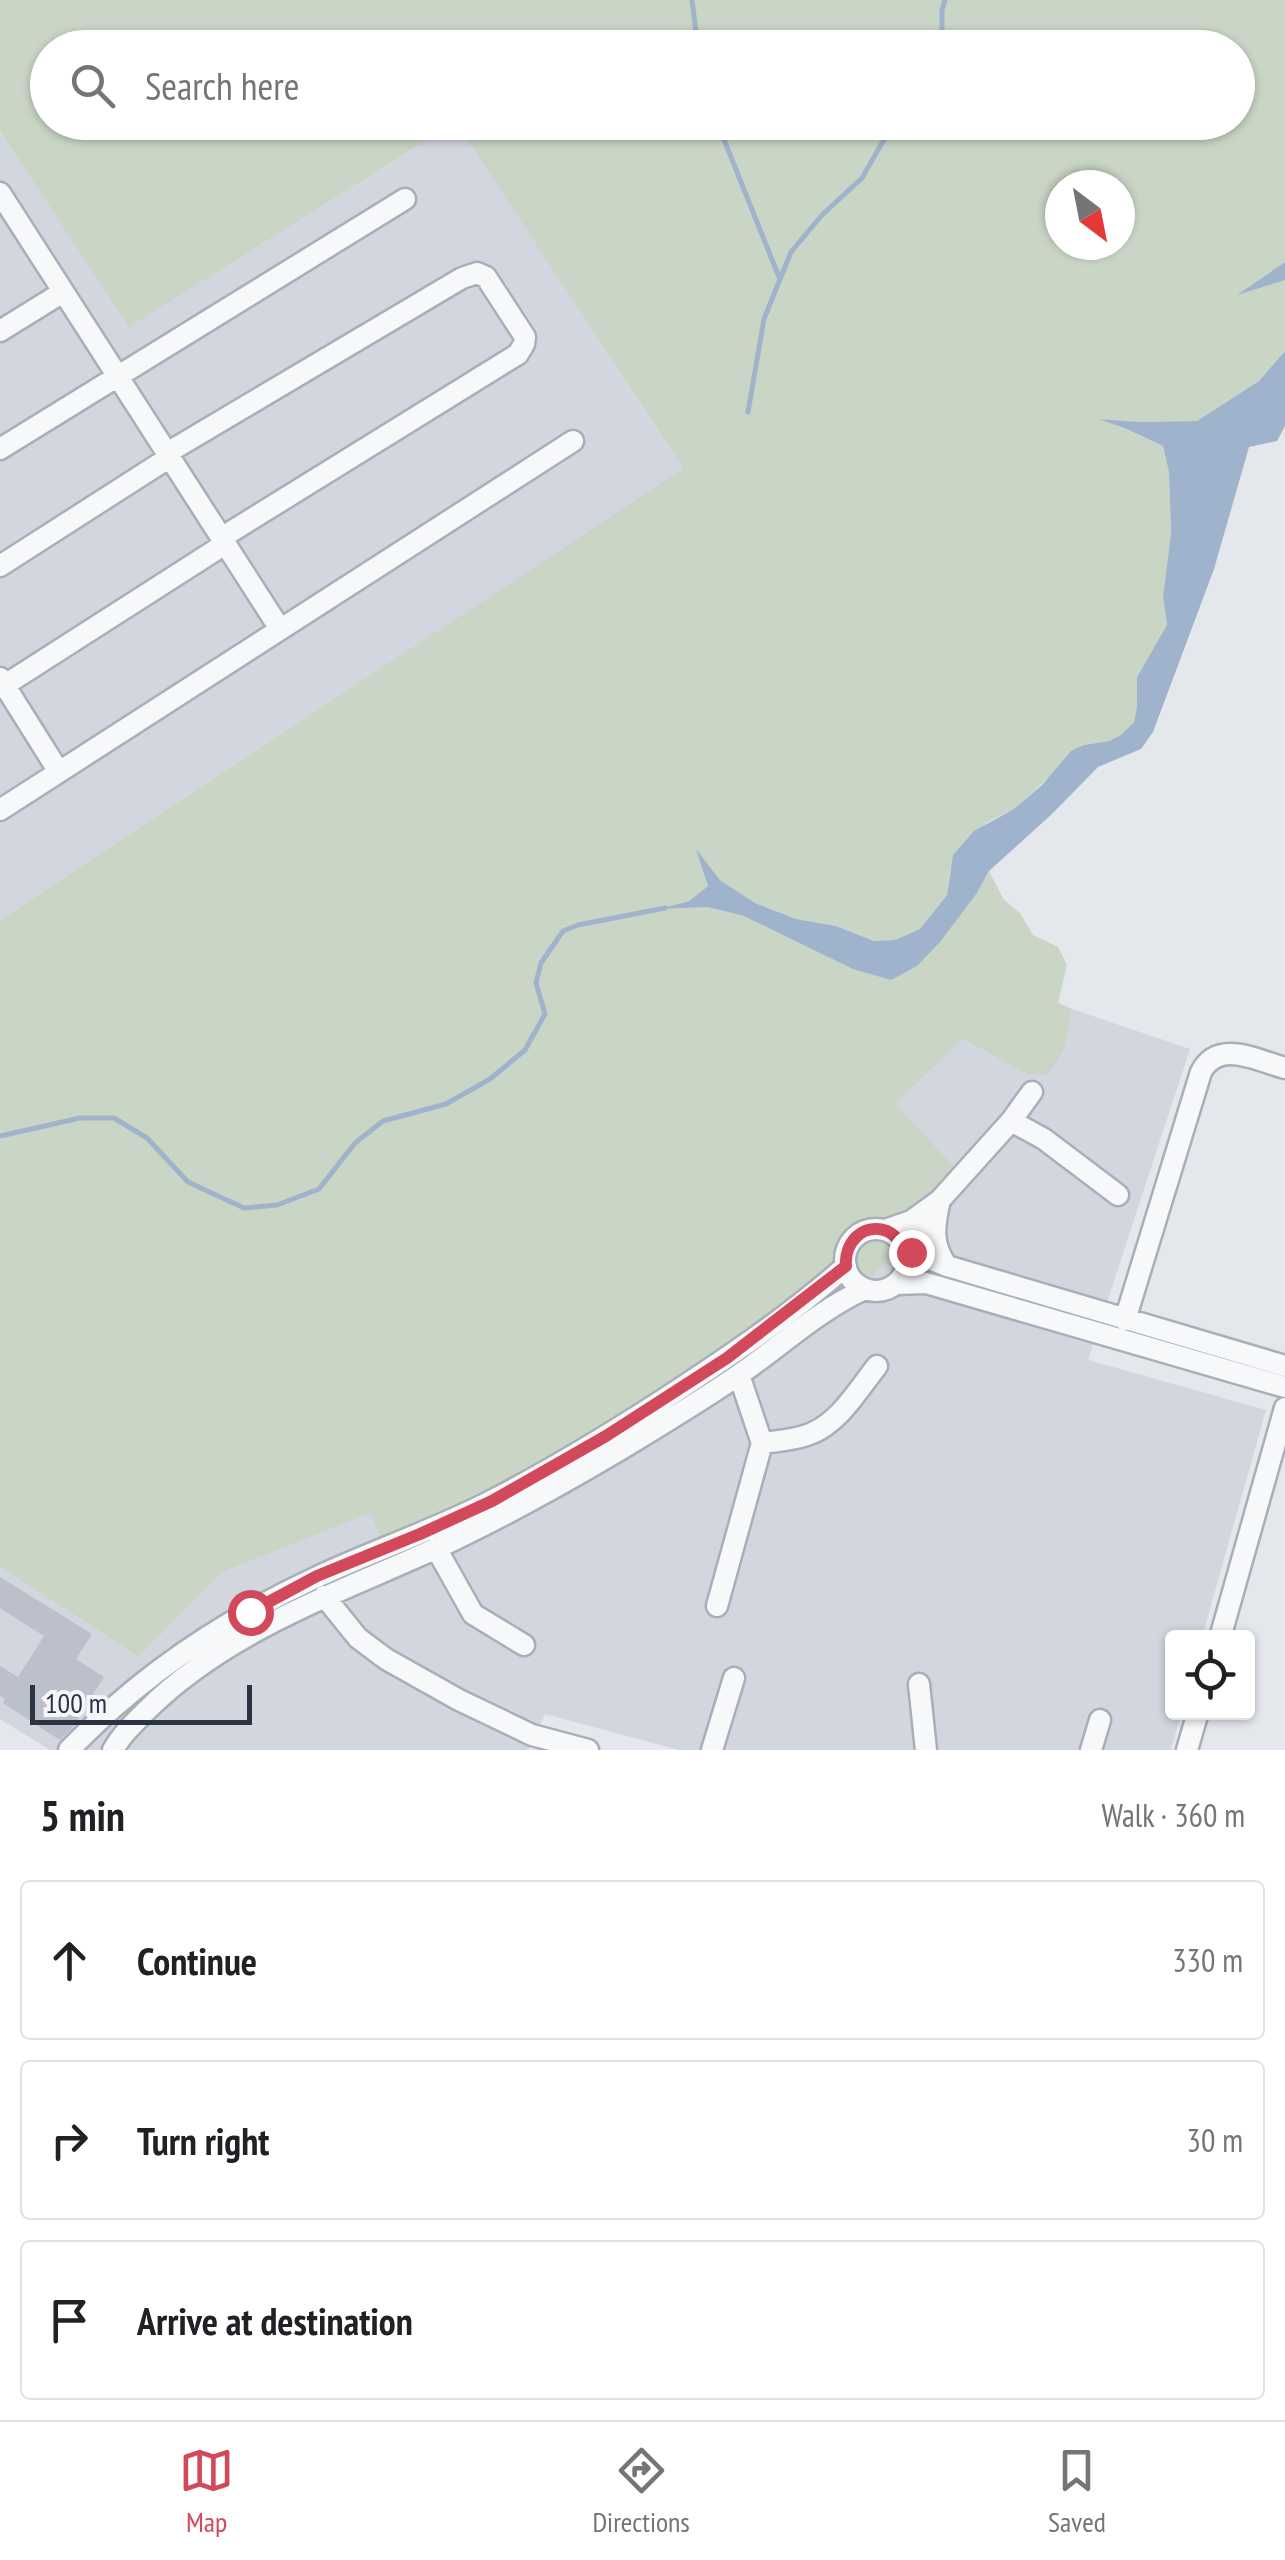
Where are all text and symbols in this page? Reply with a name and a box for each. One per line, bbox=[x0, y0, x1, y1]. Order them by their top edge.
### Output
search box bbox=[30, 30, 1255, 140]
icon: search bbox=[65, 58, 120, 113]
text: Search here bbox=[145, 61, 299, 110]
north arrow bbox=[1045, 170, 1135, 260]
route end bbox=[889, 1230, 935, 1276]
route start bbox=[228, 1590, 274, 1636]
map controls bbox=[1165, 1630, 1255, 1720]
button: locate bbox=[1165, 1630, 1255, 1720]
scale bar bbox=[30, 1680, 252, 1724]
text: 100 m bbox=[45, 1684, 107, 1721]
text: 5 min bbox=[40, 1788, 125, 1843]
text: Walk · 360 m bbox=[1101, 1794, 1245, 1836]
icon: ahead bbox=[42, 1933, 97, 1988]
text: Continue bbox=[137, 1936, 257, 1985]
text: 330 m bbox=[1172, 1939, 1243, 1981]
icon: right bbox=[42, 2113, 97, 2168]
text: Turn right bbox=[137, 2116, 269, 2165]
text: 30 m bbox=[1187, 2119, 1243, 2161]
icon: arrive bbox=[42, 2293, 97, 2348]
text: Arrive at destination bbox=[137, 2296, 413, 2345]
tab: Map bbox=[179, 2443, 234, 2540]
tab: Directions bbox=[592, 2443, 690, 2540]
tab: Saved bbox=[1048, 2443, 1106, 2540]

